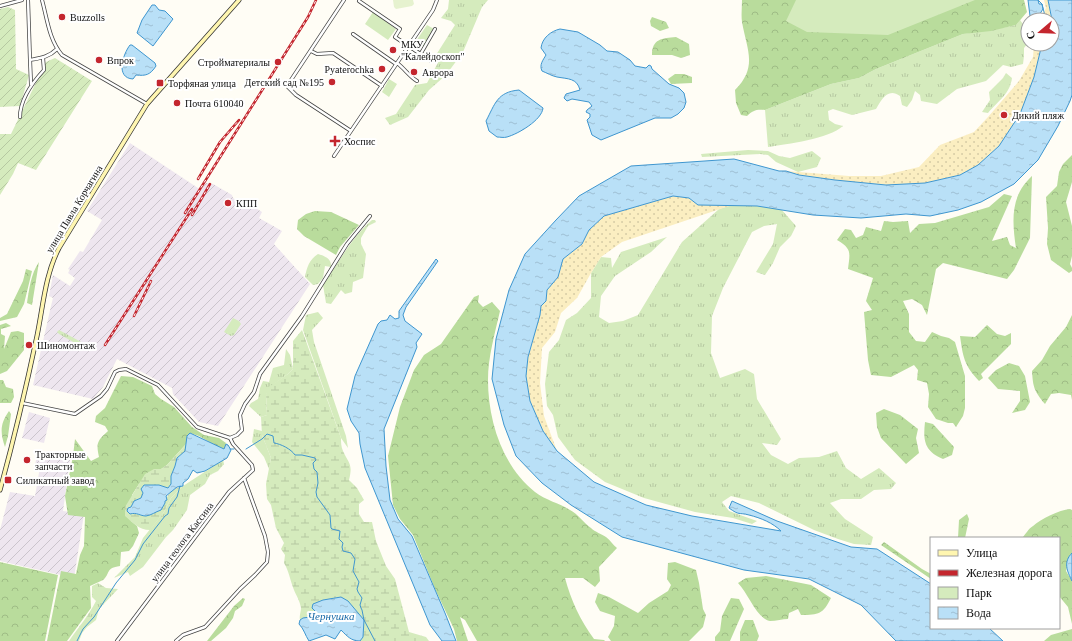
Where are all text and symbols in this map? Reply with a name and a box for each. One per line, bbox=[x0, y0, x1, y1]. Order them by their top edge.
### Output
marker: Buzzolls bbox=[57, 12, 67, 22]
place label: Buzzolls bbox=[70, 12, 105, 23]
north arrow bbox=[1020, 12, 1060, 52]
text: С bbox=[1024, 29, 1038, 41]
place label: МКУ "Калейдоскоп" bbox=[401, 39, 465, 62]
marker: МКУ "Калейдоскоп" bbox=[388, 45, 398, 55]
marker: Впрок bbox=[94, 55, 104, 65]
place label: Впрок bbox=[107, 55, 134, 66]
place label: Стройматериалы bbox=[198, 57, 270, 68]
marker: Стройматериалы bbox=[273, 57, 283, 67]
place label: Pyaterochka bbox=[325, 64, 375, 75]
marker: Pyaterochka bbox=[377, 64, 387, 74]
marker: Аврора bbox=[409, 67, 419, 77]
place label: Аврора bbox=[422, 67, 454, 78]
place label: Детский сад №195 bbox=[244, 77, 324, 88]
marker: Детский сад №195 bbox=[327, 77, 337, 87]
marker: Торфяная улица bbox=[155, 78, 165, 88]
place label: Торфяная улица bbox=[168, 78, 236, 89]
marker: Почта 610040 bbox=[172, 98, 182, 108]
place label: Почта 610040 bbox=[185, 98, 243, 109]
marker: Дикий пляж bbox=[999, 110, 1009, 120]
place label: Дикий пляж bbox=[1012, 110, 1064, 121]
marker: Хоспис bbox=[329, 135, 341, 147]
place label: Хоспис bbox=[344, 136, 376, 147]
street label: улица Павла Корчагина bbox=[44, 163, 105, 255]
marker: КПП bbox=[223, 198, 233, 208]
place label: КПП bbox=[236, 198, 257, 209]
marker: Шиномонтаж bbox=[24, 340, 34, 350]
place label: Шиномонтаж bbox=[37, 340, 95, 351]
place label: Тракторные запчасти bbox=[35, 449, 86, 472]
marker: Тракторные запчасти bbox=[22, 455, 32, 465]
marker: Силикатный завод bbox=[3, 475, 13, 485]
place label: Силикатный завод bbox=[16, 475, 94, 486]
street label: улица геолога Кассина bbox=[149, 500, 216, 584]
legend bbox=[930, 537, 1060, 629]
text: Улица bbox=[966, 546, 998, 560]
text: Железная дорога bbox=[966, 566, 1053, 580]
text: Парк bbox=[966, 586, 992, 600]
text: Вода bbox=[966, 606, 992, 620]
water label: Чернушка bbox=[308, 610, 355, 622]

